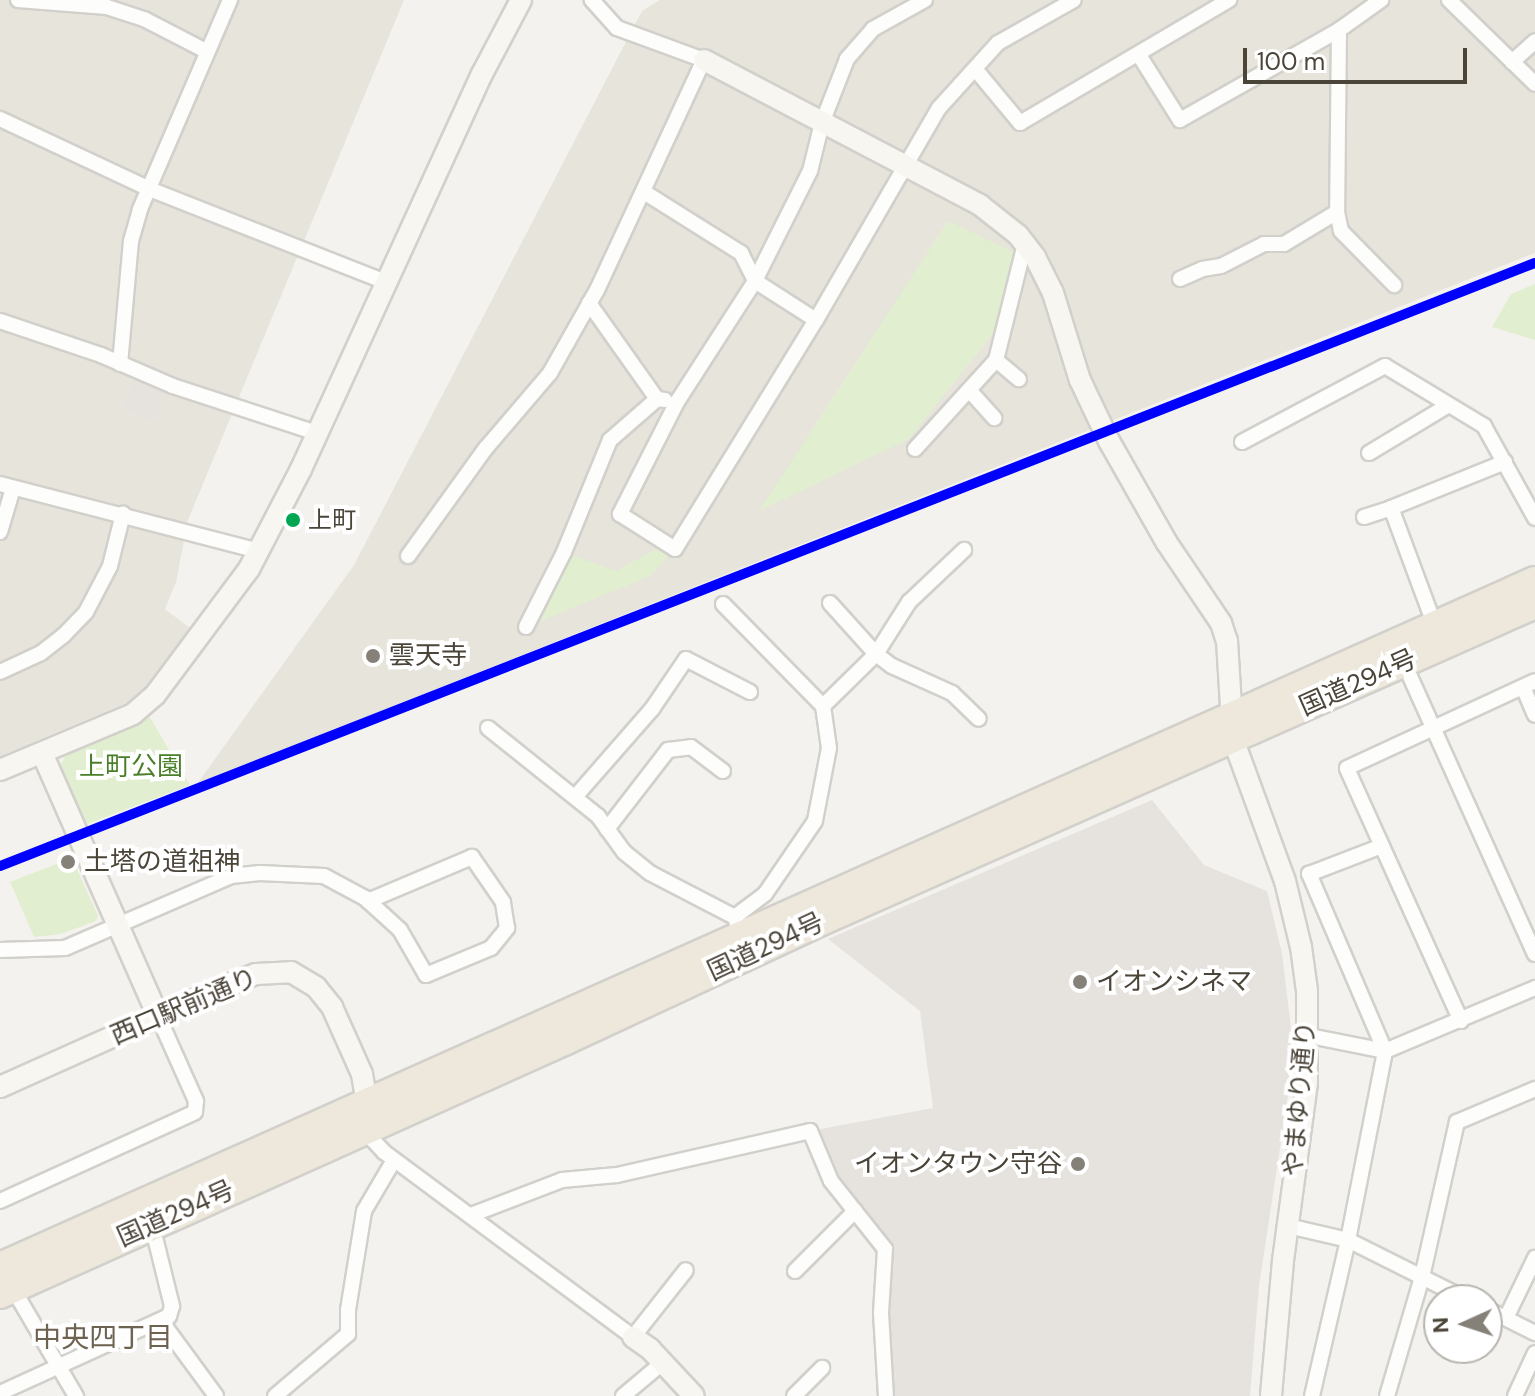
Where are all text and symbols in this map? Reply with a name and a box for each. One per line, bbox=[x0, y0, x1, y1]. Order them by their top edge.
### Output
scale bar bbox=[1247, 32, 1471, 82]
text: 100 m bbox=[1257, 46, 1325, 77]
place label: 上町 bbox=[308, 506, 356, 534]
marker: 上町 bbox=[285, 512, 301, 528]
place label: 雲天寺 bbox=[389, 640, 467, 672]
street label: 国道294号 bbox=[1295, 643, 1421, 723]
marker: 雲天寺 bbox=[364, 647, 382, 665]
park label: 上町公園 bbox=[79, 751, 183, 783]
place label: 土塔の道祖神 bbox=[84, 846, 240, 878]
marker: 土塔の道祖神 bbox=[59, 853, 77, 871]
street label: 国道294号 bbox=[703, 906, 829, 988]
street label: 西口駅前通り bbox=[106, 962, 262, 1052]
place label: イオンシネマ bbox=[1096, 966, 1252, 998]
marker: イオンシネマ bbox=[1071, 973, 1089, 991]
street label: やまゆり通り bbox=[1278, 1020, 1322, 1178]
place label: イオンタウン守谷 bbox=[854, 1148, 1062, 1180]
marker: イオンタウン守谷 bbox=[1069, 1155, 1087, 1173]
street label: 国道294号 bbox=[113, 1174, 239, 1254]
north arrow bbox=[1423, 1284, 1503, 1364]
text: N bbox=[1426, 1316, 1455, 1334]
district label: 中央四丁目 bbox=[33, 1321, 173, 1355]

